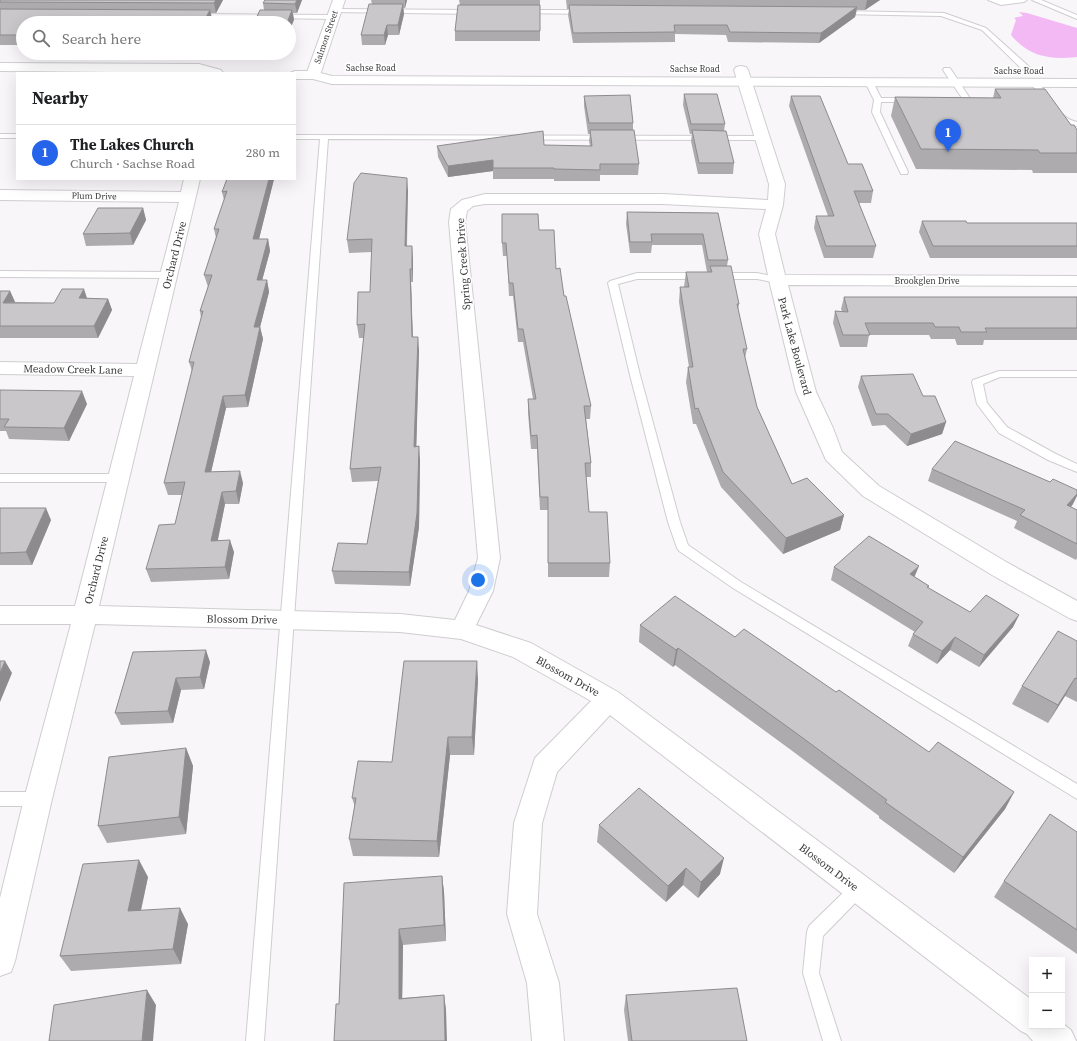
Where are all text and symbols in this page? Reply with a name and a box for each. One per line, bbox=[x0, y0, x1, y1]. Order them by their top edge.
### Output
street label: Salmon Street bbox=[311, 9, 341, 65]
search box bbox=[16, 16, 296, 60]
icon: search bbox=[30, 27, 52, 49]
text: Search here bbox=[62, 28, 141, 49]
street label: Sachse Road bbox=[346, 62, 396, 74]
street label: Sachse Road bbox=[670, 63, 720, 75]
street label: Sachse Road bbox=[994, 65, 1044, 77]
text: Nearby bbox=[32, 86, 88, 110]
pin: 1 bbox=[935, 119, 961, 152]
text: The Lakes Church bbox=[70, 134, 194, 155]
text: 1 bbox=[41, 144, 49, 161]
text: 280 m bbox=[246, 144, 280, 161]
text: Church · Sachse Road bbox=[70, 155, 195, 172]
street label: Plum Drive bbox=[71, 190, 117, 202]
street label: Spring Creek Drive bbox=[453, 217, 474, 311]
street label: Orchard Drive bbox=[159, 219, 190, 291]
street label: Brookglen Drive bbox=[894, 275, 960, 287]
street label: Park Lake Boulevard bbox=[774, 295, 815, 398]
street label: Meadow Creek Lane bbox=[23, 361, 123, 378]
street label: Orchard Drive bbox=[81, 534, 112, 606]
your location bbox=[468, 570, 488, 590]
street label: Blossom Drive bbox=[207, 611, 278, 628]
street label: Blossom Drive bbox=[533, 653, 603, 700]
street label: Blossom Drive bbox=[796, 840, 862, 895]
map controls bbox=[1029, 957, 1065, 1029]
button: + bbox=[1029, 957, 1065, 993]
button: − bbox=[1029, 993, 1065, 1029]

